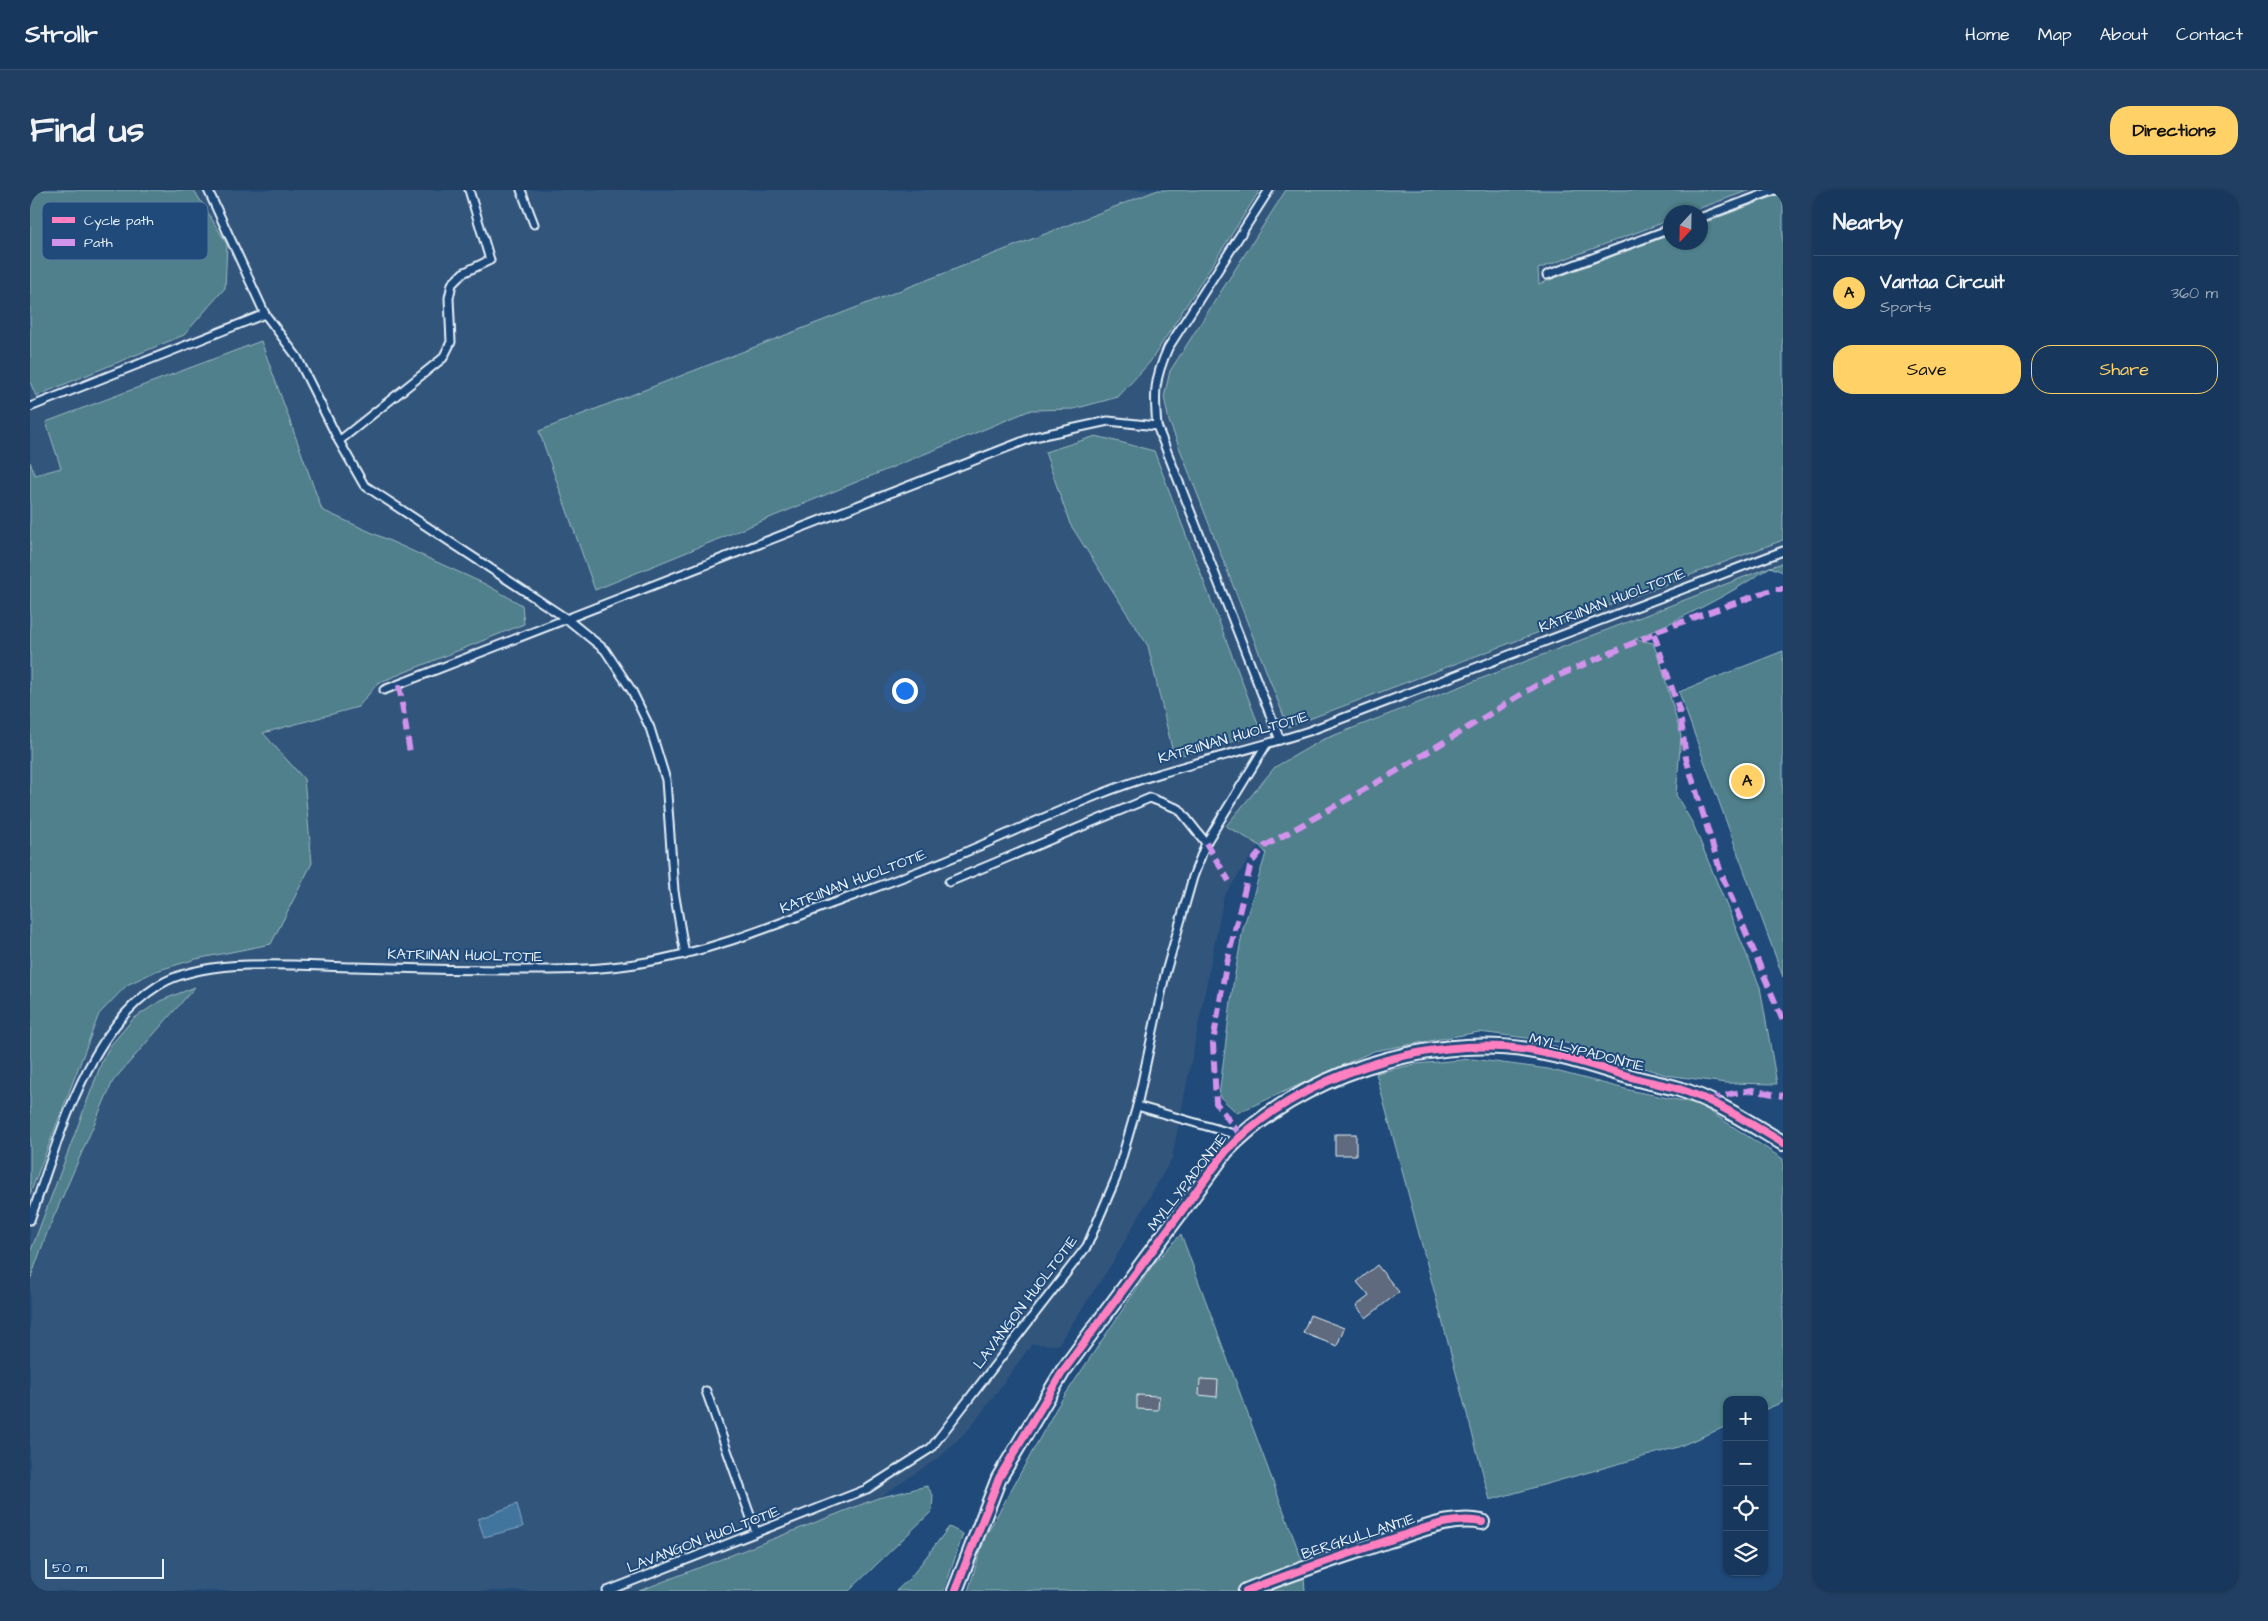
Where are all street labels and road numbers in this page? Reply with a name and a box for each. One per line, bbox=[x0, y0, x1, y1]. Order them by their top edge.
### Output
street label: KATRIINAN HUOLTOTIE bbox=[1536, 563, 1689, 638]
street label: KATRIINAN HUOLTOTIE bbox=[1155, 706, 1311, 769]
street label: KATRIINAN HUOLTOTIE bbox=[777, 844, 930, 919]
street label: KATRIINAN HUOLTOTIE bbox=[387, 944, 543, 967]
street label: MYLLYPADONTIE bbox=[1527, 1028, 1647, 1077]
street label: MYLLYPADONTIE bbox=[1143, 1129, 1232, 1235]
street label: LAVANGON HUOLTOTIE bbox=[968, 1231, 1083, 1373]
street label: LAVANGON HUOLTOTIE bbox=[624, 1501, 783, 1578]
street label: BERGKULLANTIE bbox=[1299, 1508, 1418, 1565]

